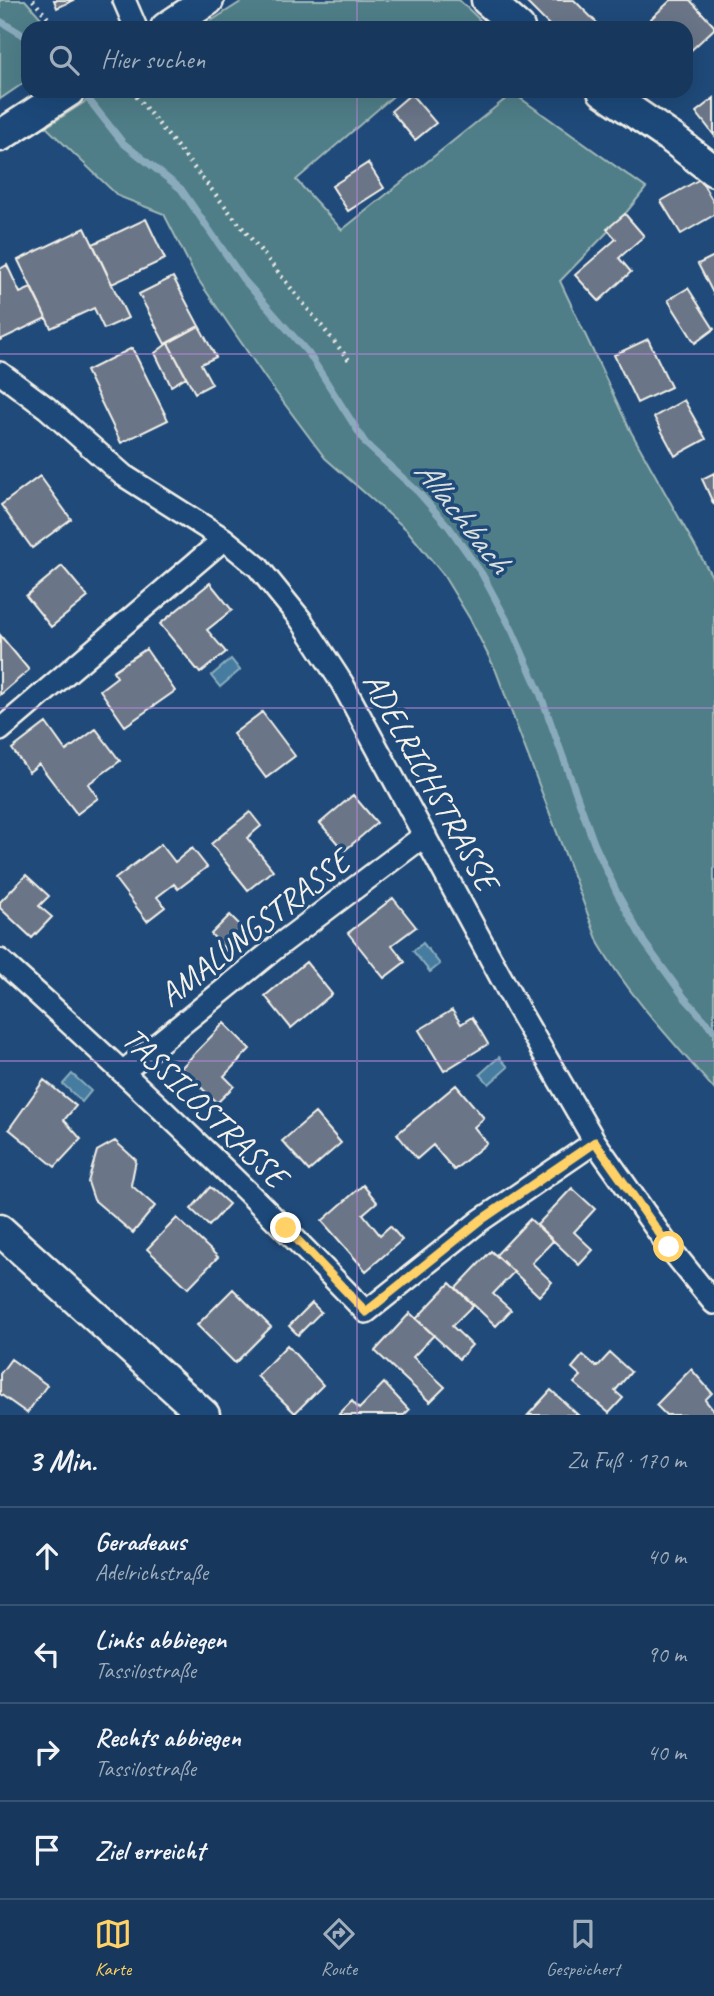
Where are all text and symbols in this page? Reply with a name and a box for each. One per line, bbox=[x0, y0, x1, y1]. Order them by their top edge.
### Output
search box bbox=[21, 21, 693, 98]
icon: search bbox=[45, 41, 83, 79]
text: Hier suchen bbox=[101, 43, 205, 76]
water label: Allachbach bbox=[404, 450, 523, 584]
street label: ADELRICHSTRASSE bbox=[354, 664, 510, 901]
street label: AMALUNGSTRASSE bbox=[150, 838, 361, 1016]
street label: TASSILOSTRASSE bbox=[113, 1018, 299, 1199]
route end bbox=[270, 1212, 301, 1243]
route start bbox=[653, 1231, 684, 1262]
text: 3 Min. bbox=[28, 1442, 97, 1480]
text: Zu Fuß · 170 m bbox=[567, 1446, 686, 1475]
text: Geradeaus bbox=[95, 1525, 186, 1558]
icon: ahead bbox=[28, 1537, 66, 1575]
text: 40 m bbox=[647, 1542, 686, 1571]
text: Adelrichstraße bbox=[95, 1558, 208, 1587]
text: Links abbiegen bbox=[95, 1623, 226, 1656]
icon: left bbox=[28, 1635, 66, 1673]
text: 90 m bbox=[647, 1640, 686, 1669]
text: Tassilostraße bbox=[95, 1656, 196, 1685]
text: Rechts abbiegen bbox=[95, 1721, 241, 1754]
icon: right bbox=[28, 1733, 66, 1771]
text: 40 m bbox=[647, 1738, 686, 1767]
text: Tassilostraße bbox=[95, 1754, 196, 1783]
icon: arrive bbox=[28, 1831, 66, 1869]
text: Ziel erreicht bbox=[95, 1834, 205, 1867]
tab: Karte bbox=[94, 1915, 132, 1981]
tab: Route bbox=[320, 1915, 358, 1981]
tab: Gespeichert bbox=[546, 1915, 620, 1981]

